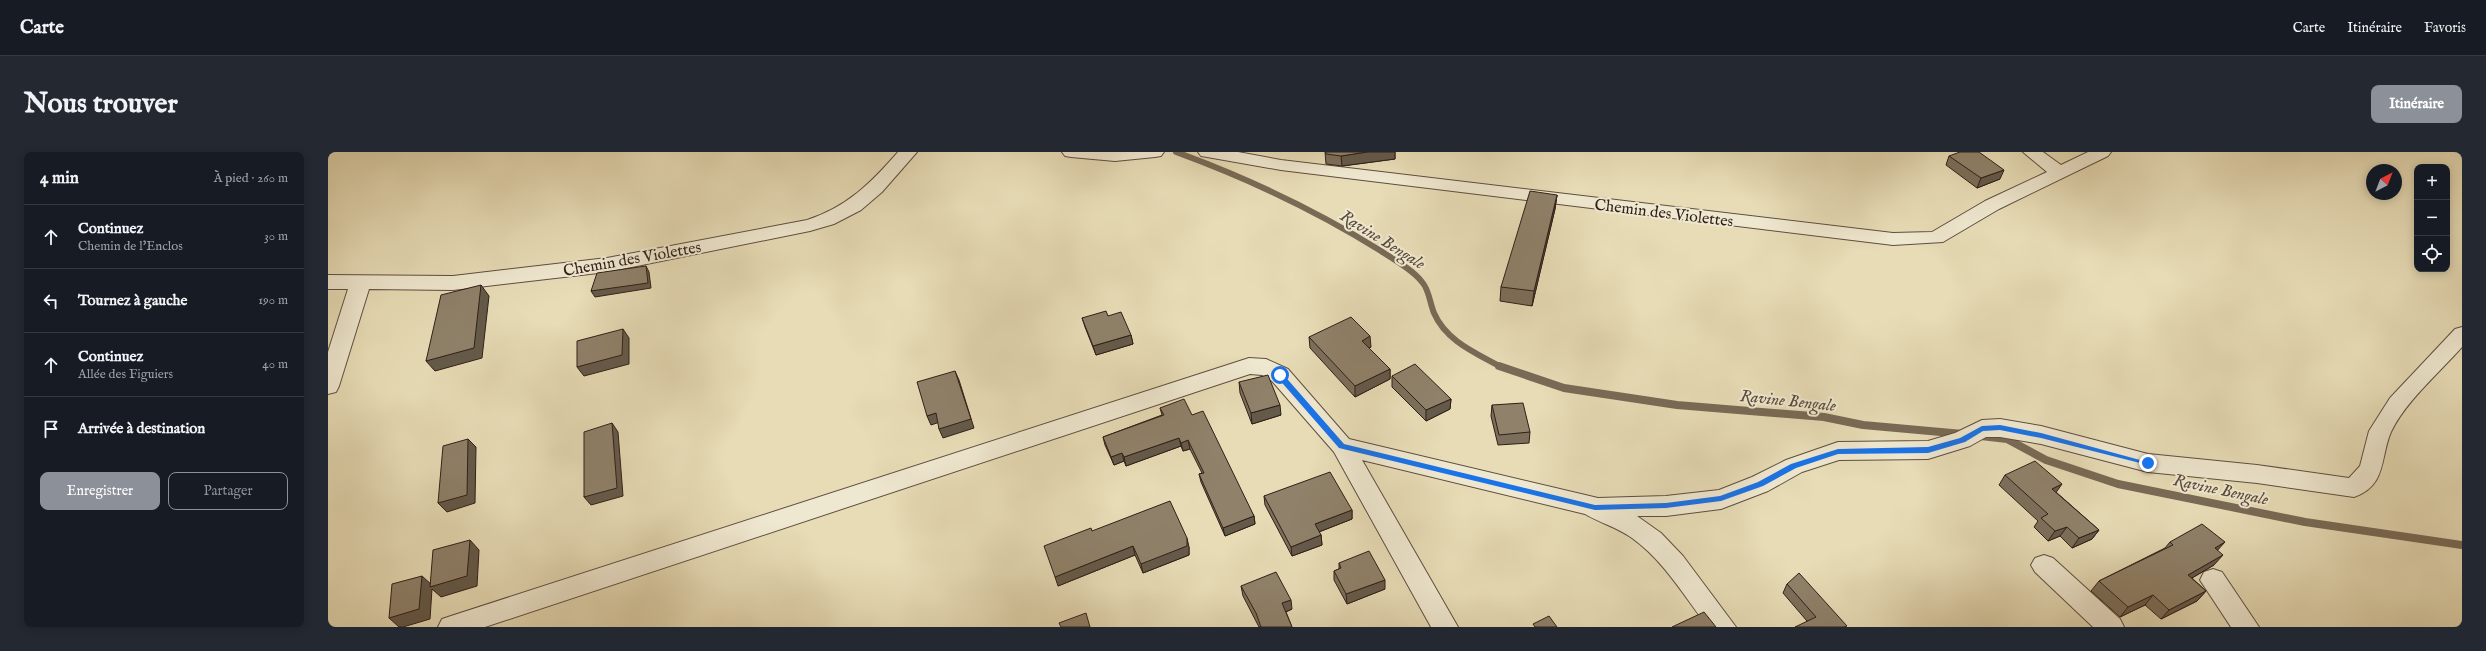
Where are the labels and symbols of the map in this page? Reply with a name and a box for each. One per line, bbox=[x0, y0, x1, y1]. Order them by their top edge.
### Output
north arrow bbox=[2366, 164, 2402, 200]
street label: Chemin des Violettes bbox=[1593, 196, 1735, 232]
water label: Ravine Bengale bbox=[1336, 206, 1429, 275]
street label: Chemin des Violettes bbox=[562, 238, 703, 282]
route start bbox=[1271, 366, 1289, 384]
water label: Ravine Bengale bbox=[1739, 386, 1837, 417]
route end bbox=[2139, 454, 2157, 472]
water label: Ravine Bengale bbox=[2171, 470, 2270, 511]

